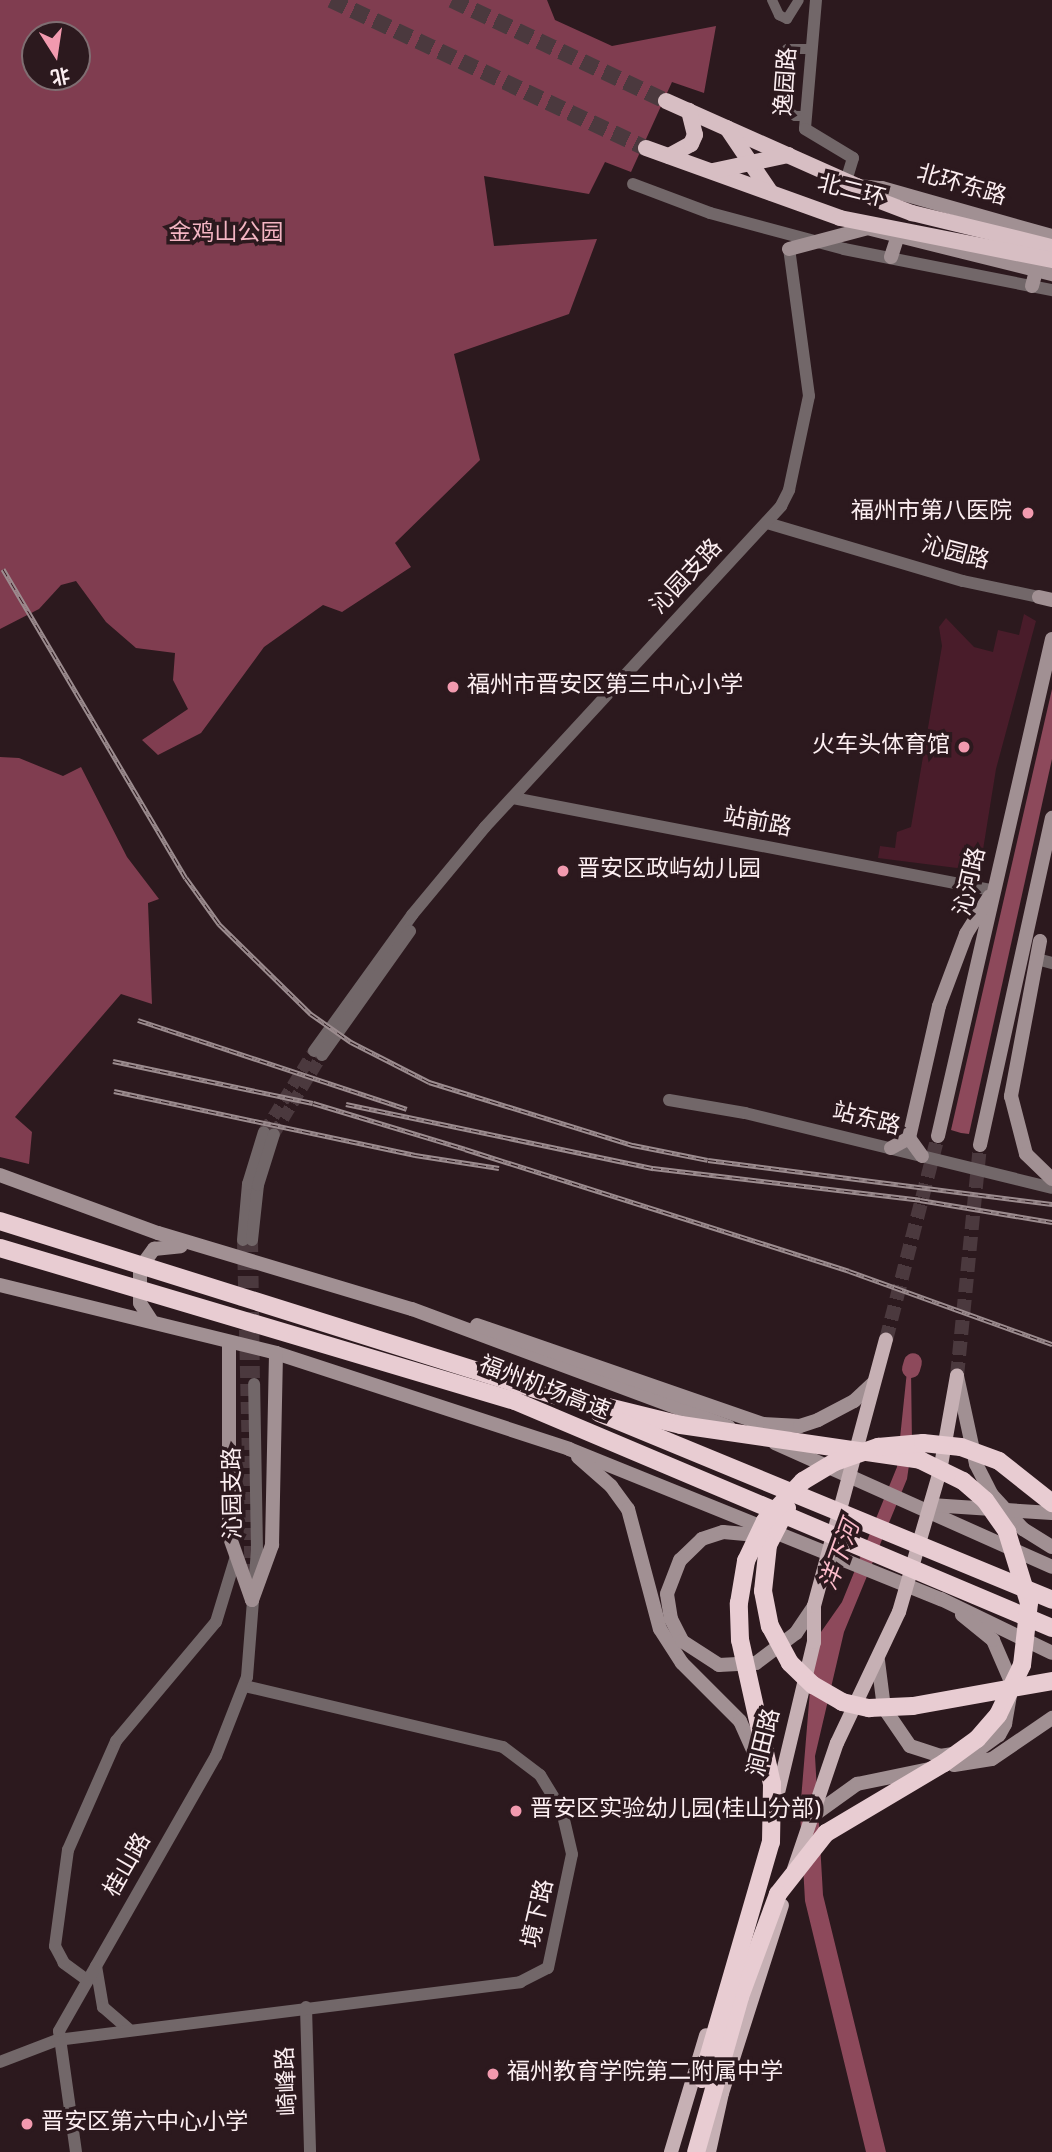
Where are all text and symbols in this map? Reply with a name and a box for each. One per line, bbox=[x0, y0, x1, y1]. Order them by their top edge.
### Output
north arrow bbox=[21, 21, 91, 91]
street label: 逸园路 bbox=[772, 47, 804, 117]
text: 北 bbox=[48, 61, 72, 88]
street label: 北环东路 bbox=[913, 161, 1009, 213]
street label: 北二环 bbox=[814, 171, 888, 215]
park label: 金鸡山公园 bbox=[169, 221, 283, 249]
place label: 福州市第八医院 bbox=[851, 499, 1012, 527]
marker: 福州市第八医院 bbox=[1018, 503, 1038, 523]
street label: 沁园路 bbox=[918, 533, 992, 577]
street label: 沁园支路 bbox=[647, 535, 729, 621]
place label: 福州市晋安区第三中心小学 bbox=[467, 673, 743, 701]
marker: 福州市晋安区第三中心小学 bbox=[445, 679, 461, 695]
place label: 火车头体育馆 bbox=[812, 733, 950, 761]
marker: 火车头体育馆 bbox=[956, 739, 972, 755]
street label: 站前路 bbox=[721, 804, 793, 844]
street label: 沁河路 bbox=[951, 845, 993, 919]
place label: 晋安区政屿幼儿园 bbox=[577, 857, 761, 885]
marker: 晋安区政屿幼儿园 bbox=[555, 863, 571, 879]
street label: 站东路 bbox=[829, 1099, 903, 1143]
street label: 福州机场高速 bbox=[475, 1352, 613, 1428]
street label: 沁园支路 bbox=[220, 1447, 250, 1539]
water label: 洋下河 bbox=[816, 1517, 868, 1595]
street label: 涧田路 bbox=[744, 1706, 788, 1780]
place label: 晋安区实验幼儿园(桂山分部) bbox=[530, 1797, 822, 1825]
marker: 晋安区实验幼儿园(桂山分部) bbox=[508, 1803, 524, 1819]
street label: 桂山路 bbox=[100, 1829, 158, 1903]
street label: 境下路 bbox=[519, 1877, 561, 1951]
street label: 崎峰路 bbox=[273, 2046, 305, 2116]
place label: 福州教育学院第二附属中学 bbox=[507, 2060, 783, 2088]
marker: 福州教育学院第二附属中学 bbox=[485, 2066, 501, 2082]
place label: 晋安区第六中心小学 bbox=[41, 2110, 248, 2138]
marker: 晋安区第六中心小学 bbox=[19, 2116, 35, 2132]

